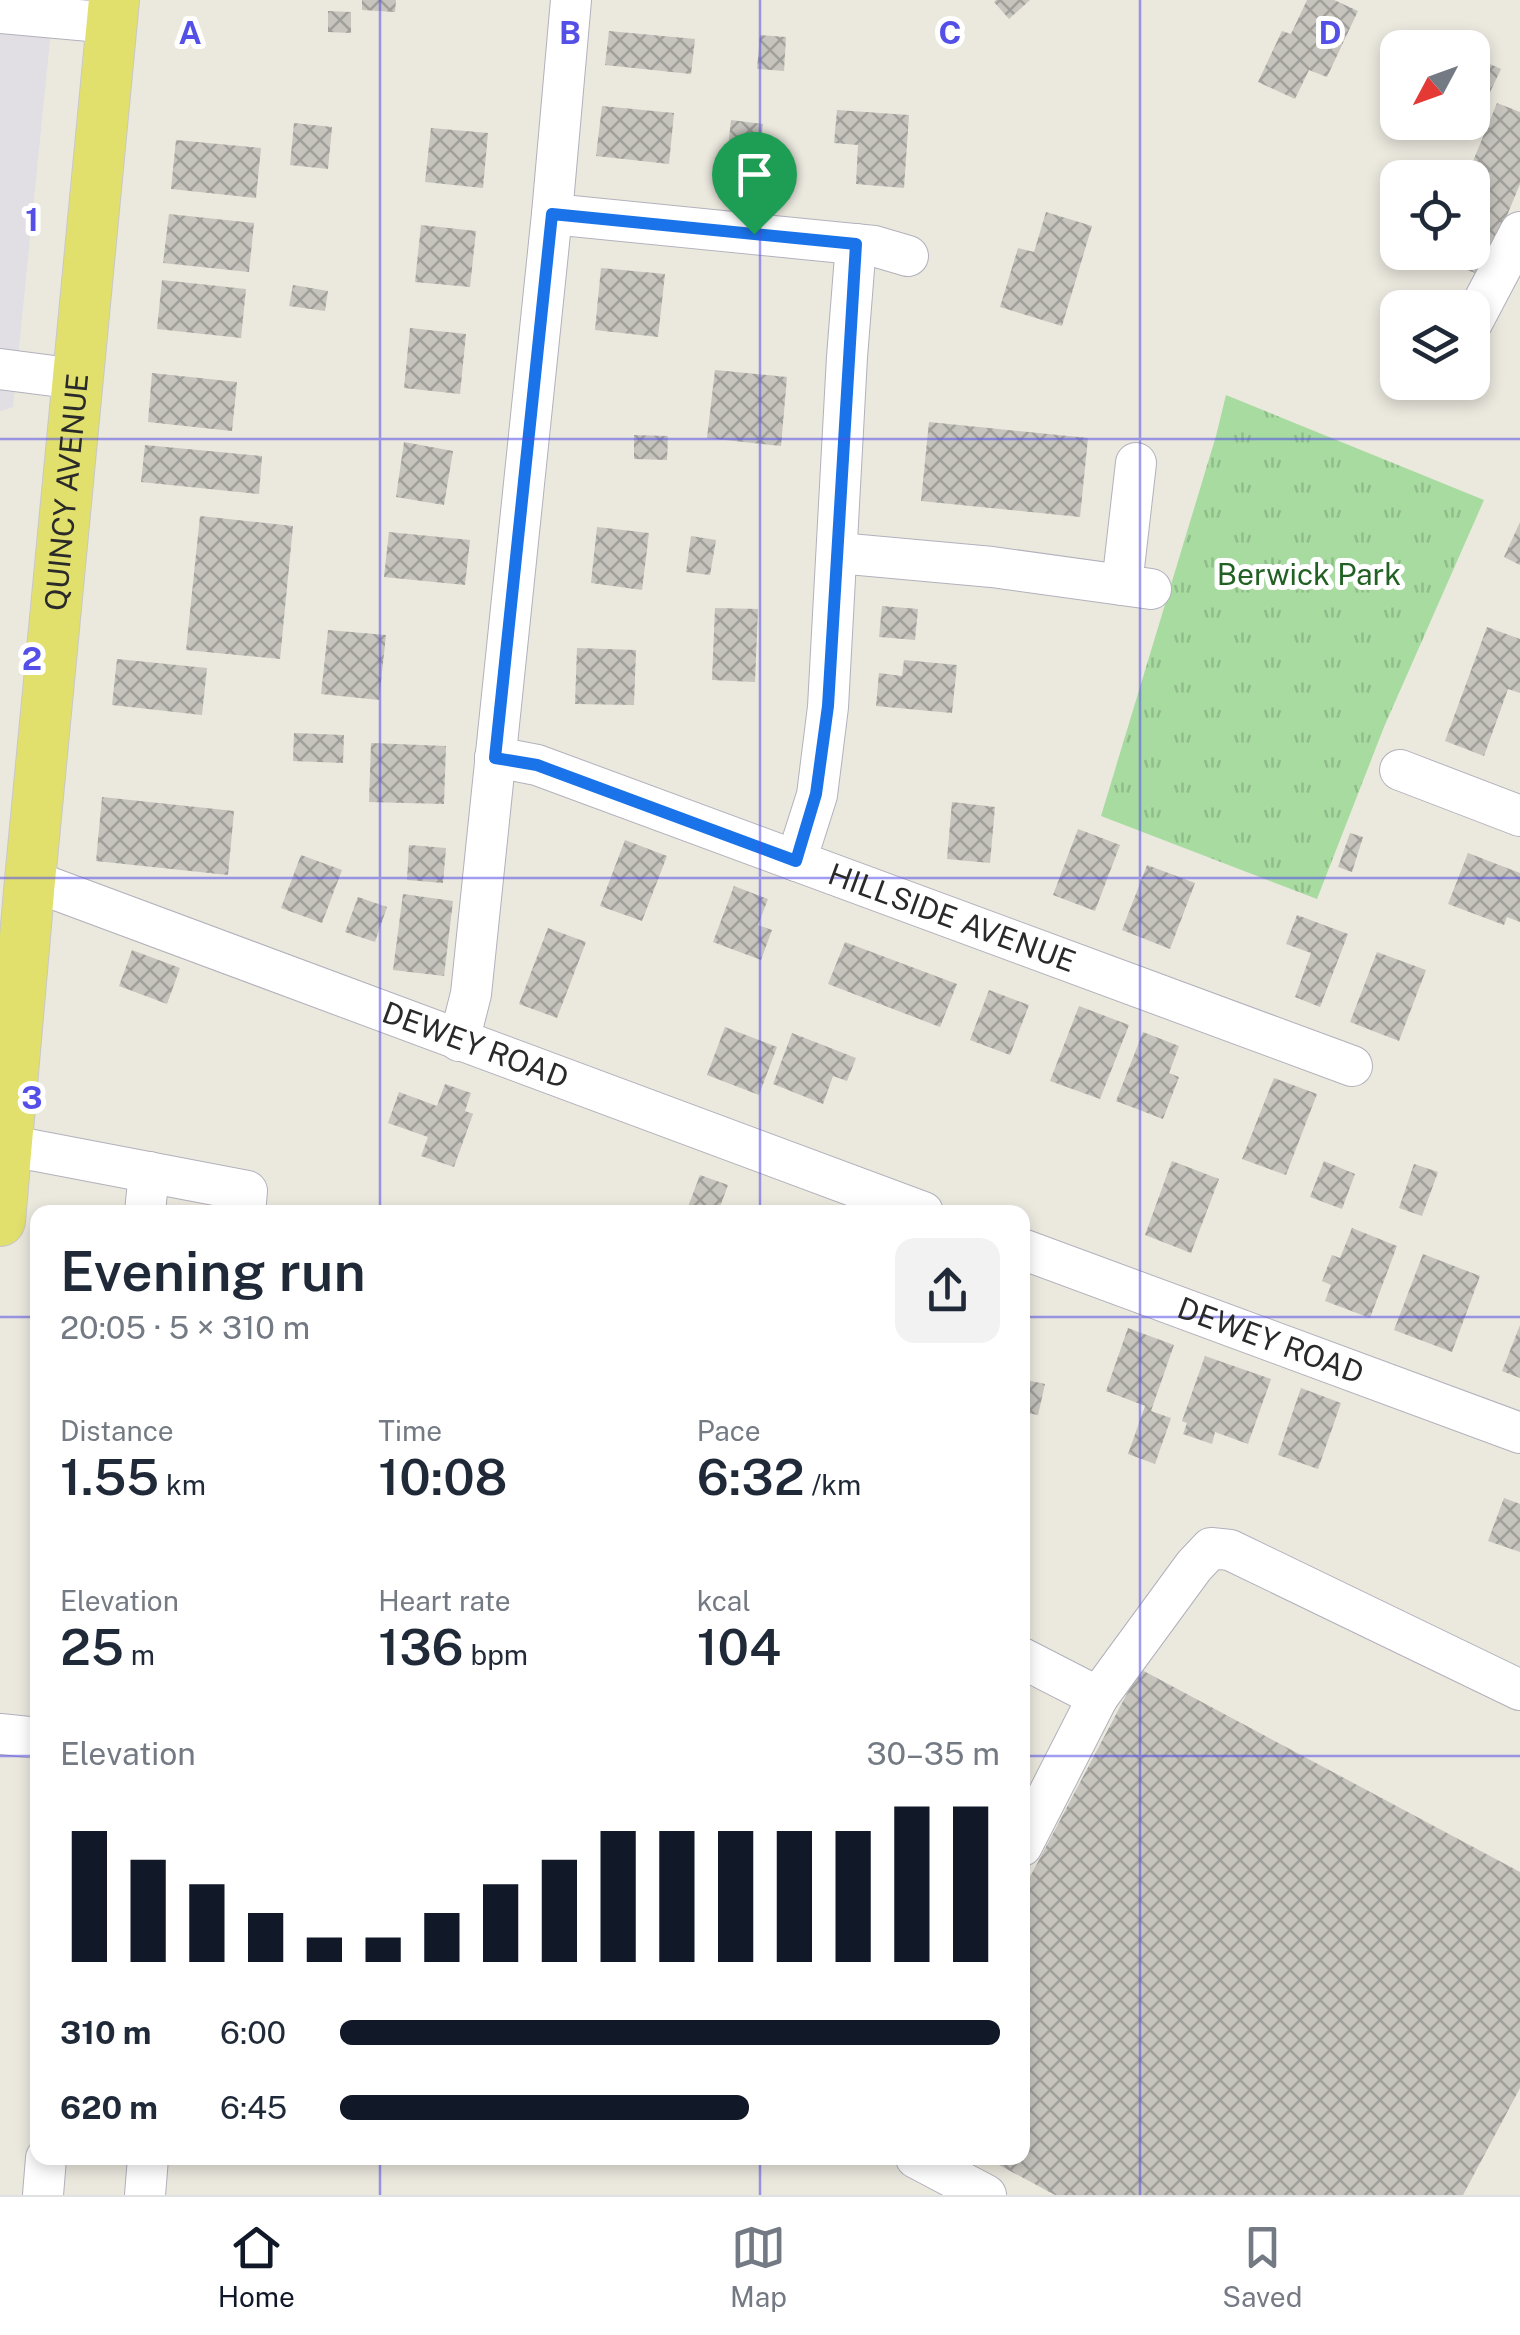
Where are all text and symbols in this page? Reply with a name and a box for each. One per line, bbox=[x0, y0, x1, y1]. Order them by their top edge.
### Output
text: A bbox=[178, 14, 202, 51]
text: B bbox=[559, 14, 581, 51]
text: C bbox=[939, 14, 961, 51]
text: D bbox=[1318, 14, 1342, 51]
north arrow bbox=[1380, 30, 1490, 140]
map controls bbox=[1380, 30, 1490, 400]
pin bbox=[712, 132, 797, 235]
icon: arrive bbox=[727, 147, 782, 202]
button: locate bbox=[1380, 160, 1490, 270]
text: 1 bbox=[25, 201, 39, 238]
button: layers bbox=[1380, 290, 1490, 400]
street label: QUINCY AVENUE bbox=[37, 372, 95, 612]
park label: Berwick Park bbox=[1217, 556, 1401, 592]
text: 2 bbox=[22, 640, 42, 677]
street label: HILLSIDE AVENUE bbox=[824, 855, 1081, 979]
street label: DEWEY ROAD bbox=[378, 994, 574, 1096]
text: 3 bbox=[21, 1079, 43, 1116]
button: share bbox=[895, 1238, 1000, 1343]
text: Evening run bbox=[60, 1239, 366, 1303]
street label: DEWEY ROAD bbox=[1173, 1289, 1369, 1391]
text: 20:05 · 5 × 310 m bbox=[60, 1309, 310, 1346]
text: Distance bbox=[60, 1414, 174, 1447]
text: Time bbox=[378, 1414, 442, 1447]
text: Pace bbox=[697, 1414, 761, 1447]
text: 1.55 bbox=[60, 1447, 159, 1506]
text: 10:08 bbox=[378, 1447, 507, 1506]
text: 6:32 bbox=[697, 1447, 805, 1506]
text: km bbox=[159, 1468, 206, 1501]
text: /km bbox=[805, 1468, 861, 1501]
text: Elevation bbox=[60, 1584, 179, 1617]
text: Heart rate bbox=[378, 1584, 511, 1617]
text: kcal bbox=[697, 1584, 751, 1617]
text: 25 bbox=[60, 1617, 124, 1676]
text: 136 bbox=[378, 1617, 464, 1676]
text: 104 bbox=[697, 1617, 781, 1676]
text: m bbox=[124, 1638, 155, 1671]
text: bpm bbox=[464, 1638, 528, 1671]
text: Elevation bbox=[60, 1735, 196, 1772]
text: 30–35 m bbox=[867, 1735, 1000, 1772]
text: 310 m bbox=[60, 2014, 151, 2051]
text: 6:00 bbox=[220, 2014, 286, 2051]
text: 620 m bbox=[60, 2089, 158, 2126]
text: 6:45 bbox=[220, 2089, 287, 2126]
tab: Home bbox=[218, 2220, 295, 2313]
tab: Map bbox=[730, 2220, 787, 2313]
tab: Saved bbox=[1222, 2220, 1302, 2313]

